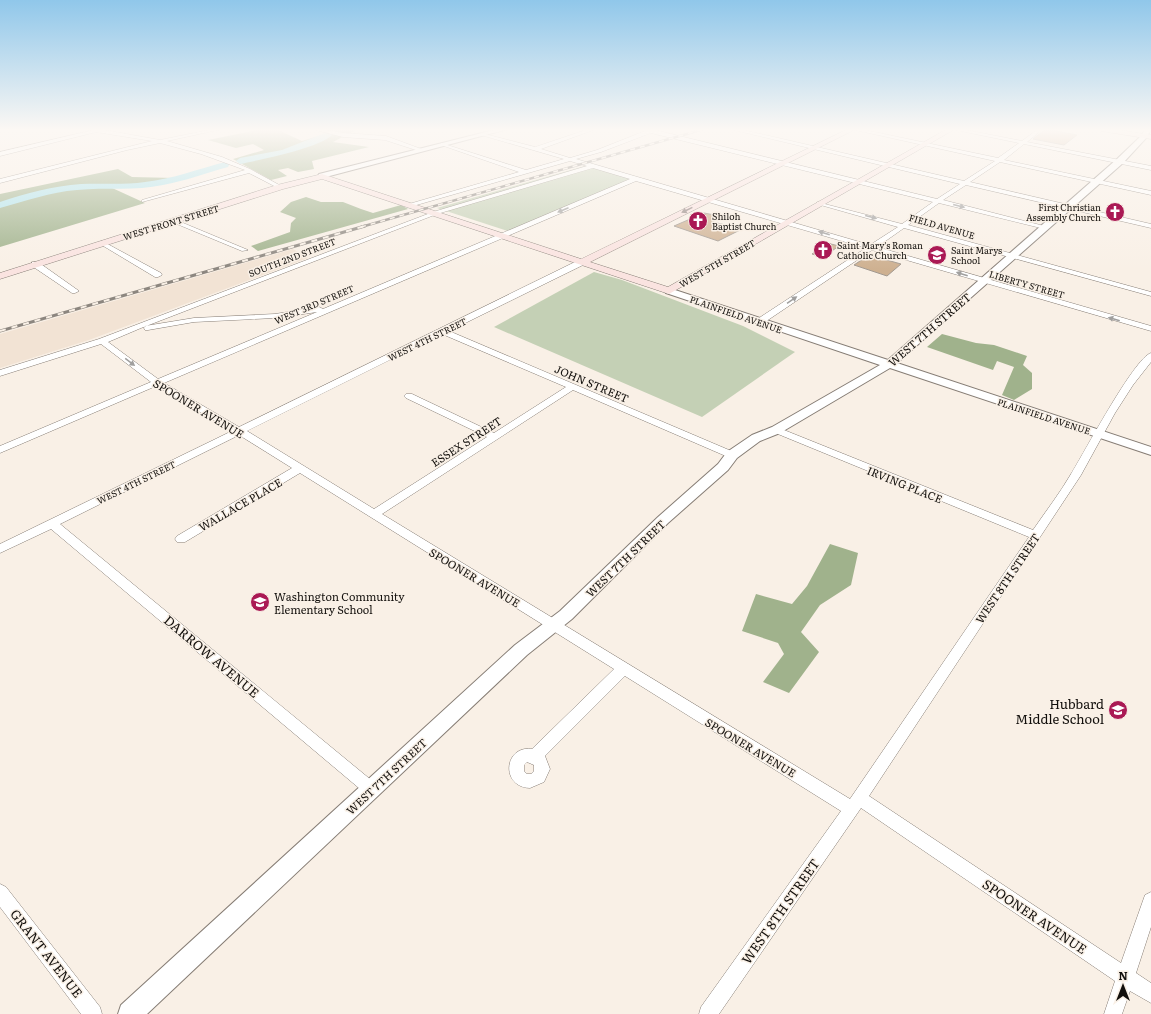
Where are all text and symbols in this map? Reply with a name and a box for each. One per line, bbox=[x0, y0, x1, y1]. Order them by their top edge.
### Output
place label: First Christian Assembly Church bbox=[1026, 200, 1101, 224]
street label: WEST FRONT STREET bbox=[121, 201, 221, 243]
church icon: First Christian Assembly Church bbox=[1104, 201, 1126, 223]
one-way arrow bbox=[953, 203, 965, 209]
one-way arrow bbox=[557, 207, 568, 213]
one-way arrow bbox=[681, 207, 693, 213]
place label: Shiloh Baptist Church bbox=[712, 209, 776, 233]
church icon: Shiloh Baptist Church bbox=[687, 210, 709, 232]
street label: FIELD AVENUE bbox=[907, 210, 977, 242]
one-way arrow bbox=[865, 214, 877, 220]
one-way arrow bbox=[818, 230, 830, 236]
street label: SOUTH 2ND STREET bbox=[246, 234, 338, 280]
street label: WEST 5TH STREET bbox=[676, 235, 758, 291]
place label: Saint Mary's Roman Catholic Church bbox=[837, 238, 923, 262]
church icon: Saint Mary's Roman Catholic Church bbox=[812, 239, 834, 261]
place label: Saint Marys School bbox=[951, 243, 1002, 267]
school or university icon: Saint Marys School bbox=[926, 244, 948, 266]
street label: LIBERTY STREET bbox=[988, 267, 1067, 302]
one-way arrow bbox=[956, 271, 968, 277]
street label: WEST 3RD STREET bbox=[272, 281, 356, 327]
street label: WEST 7TH STREET bbox=[884, 288, 974, 370]
street label: PLAINFIELD AVENUE bbox=[688, 292, 784, 336]
one-way arrow bbox=[786, 296, 797, 304]
street label: WEST 4TH STREET bbox=[385, 314, 469, 364]
one-way arrow bbox=[1107, 315, 1120, 321]
one-way arrow bbox=[124, 358, 135, 366]
street label: JOHN STREET bbox=[552, 360, 632, 406]
street label: SPOONER AVENUE bbox=[151, 375, 247, 441]
street label: PLAINFIELD AVENUE bbox=[996, 394, 1092, 438]
street label: ESSEX STREET bbox=[428, 412, 504, 470]
street label: WEST 4TH STREET bbox=[94, 457, 178, 507]
street label: IRVING PLACE bbox=[865, 462, 945, 506]
street label: WALLACE PLACE bbox=[195, 474, 285, 534]
street label: WEST 7TH STREET bbox=[582, 516, 668, 600]
street label: WEST 8TH STREET bbox=[971, 530, 1043, 626]
street label: SPOONER AVENUE bbox=[427, 544, 523, 610]
place label: Washington Community Elementary School bbox=[274, 588, 405, 617]
school or university icon: Washington Community Elementary School bbox=[249, 591, 271, 613]
street label: DARROW AVENUE bbox=[160, 610, 264, 702]
place label: Hubbard Middle School bbox=[1015, 694, 1105, 728]
school or university icon: Hubbard Middle School bbox=[1107, 699, 1129, 721]
street label: SPOONER AVENUE bbox=[703, 714, 799, 780]
street label: WEST 7TH STREET bbox=[342, 734, 430, 818]
street label: WEST 8TH STREET bbox=[736, 854, 824, 968]
street label: SPOONER AVENUE bbox=[979, 874, 1091, 958]
street label: GRANT AVENUE bbox=[6, 905, 88, 1001]
north arrow bbox=[1103, 966, 1143, 1006]
text: N bbox=[1118, 967, 1128, 983]

